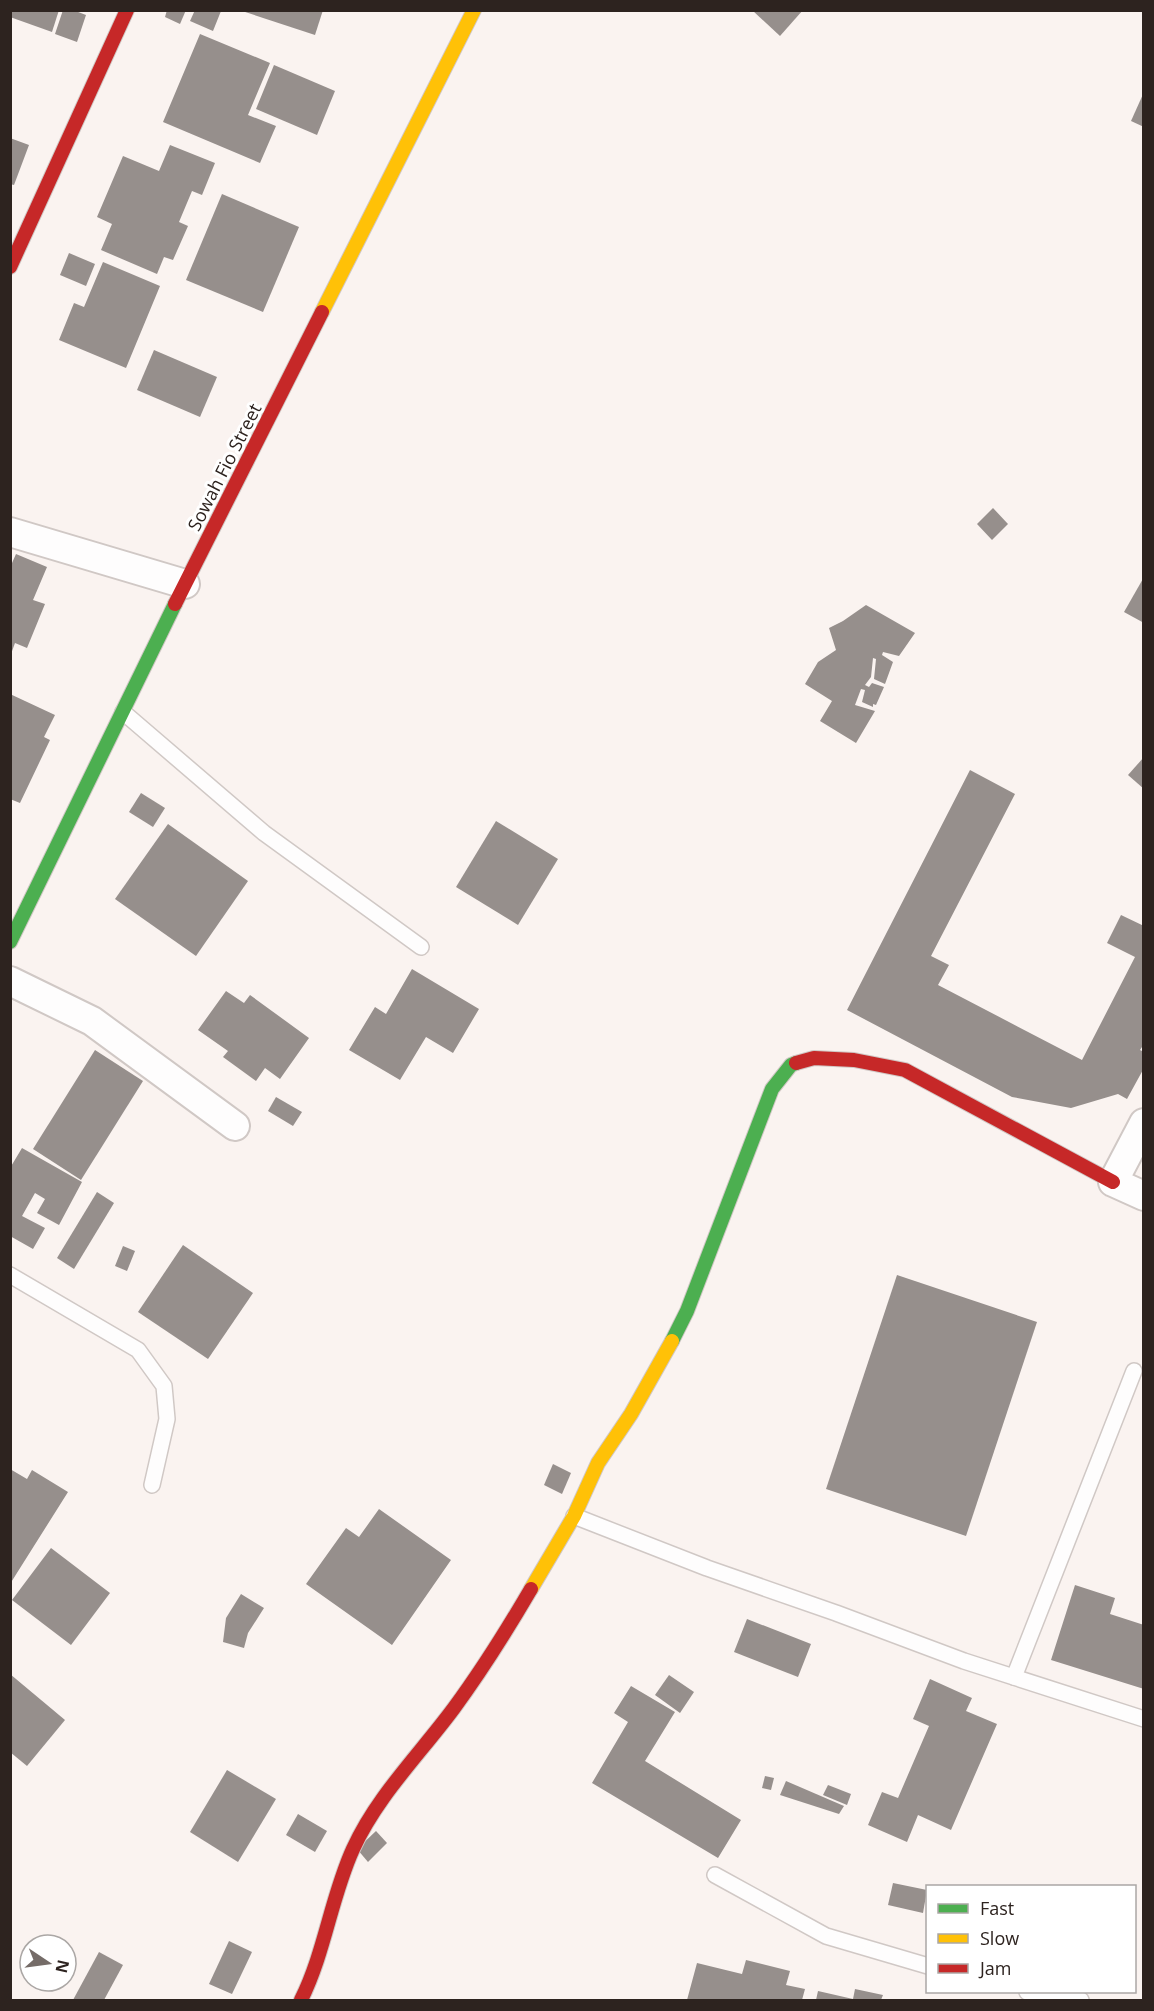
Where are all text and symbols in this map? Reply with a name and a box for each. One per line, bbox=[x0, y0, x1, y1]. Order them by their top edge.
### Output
street label: Sowah Fio Street bbox=[182, 399, 266, 535]
legend bbox=[926, 1885, 1136, 1993]
text: Fast bbox=[980, 1896, 1014, 1920]
text: Slow bbox=[980, 1926, 1019, 1950]
north arrow bbox=[18, 1933, 78, 1993]
text: Jam bbox=[978, 1956, 1012, 1980]
text: N bbox=[50, 1958, 75, 1975]

